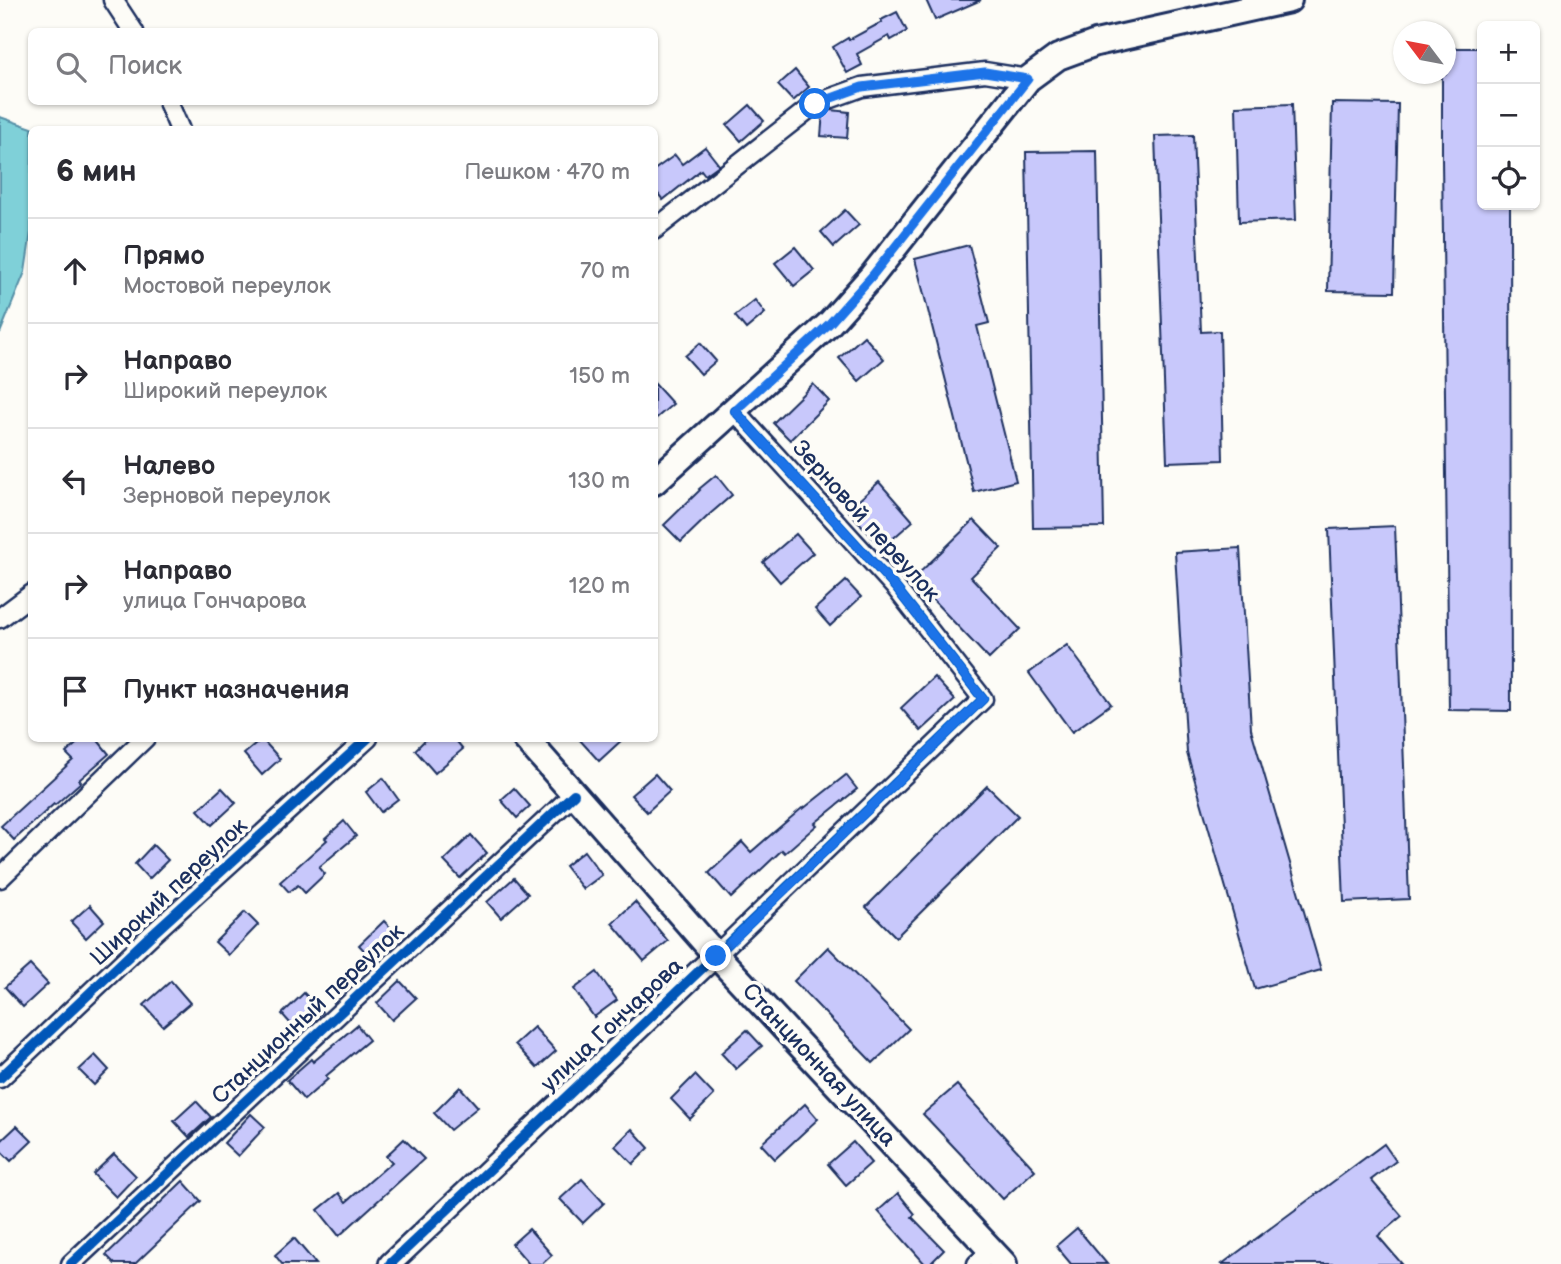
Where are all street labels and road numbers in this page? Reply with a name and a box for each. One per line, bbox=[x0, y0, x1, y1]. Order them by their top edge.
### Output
street label: Зерновой переулок bbox=[786, 435, 946, 608]
street label: Широкий переулок bbox=[85, 812, 254, 972]
street label: Станционный переулок bbox=[206, 917, 410, 1110]
street label: улица Гончарова bbox=[535, 952, 689, 1098]
street label: Станционная улица bbox=[736, 978, 902, 1153]

